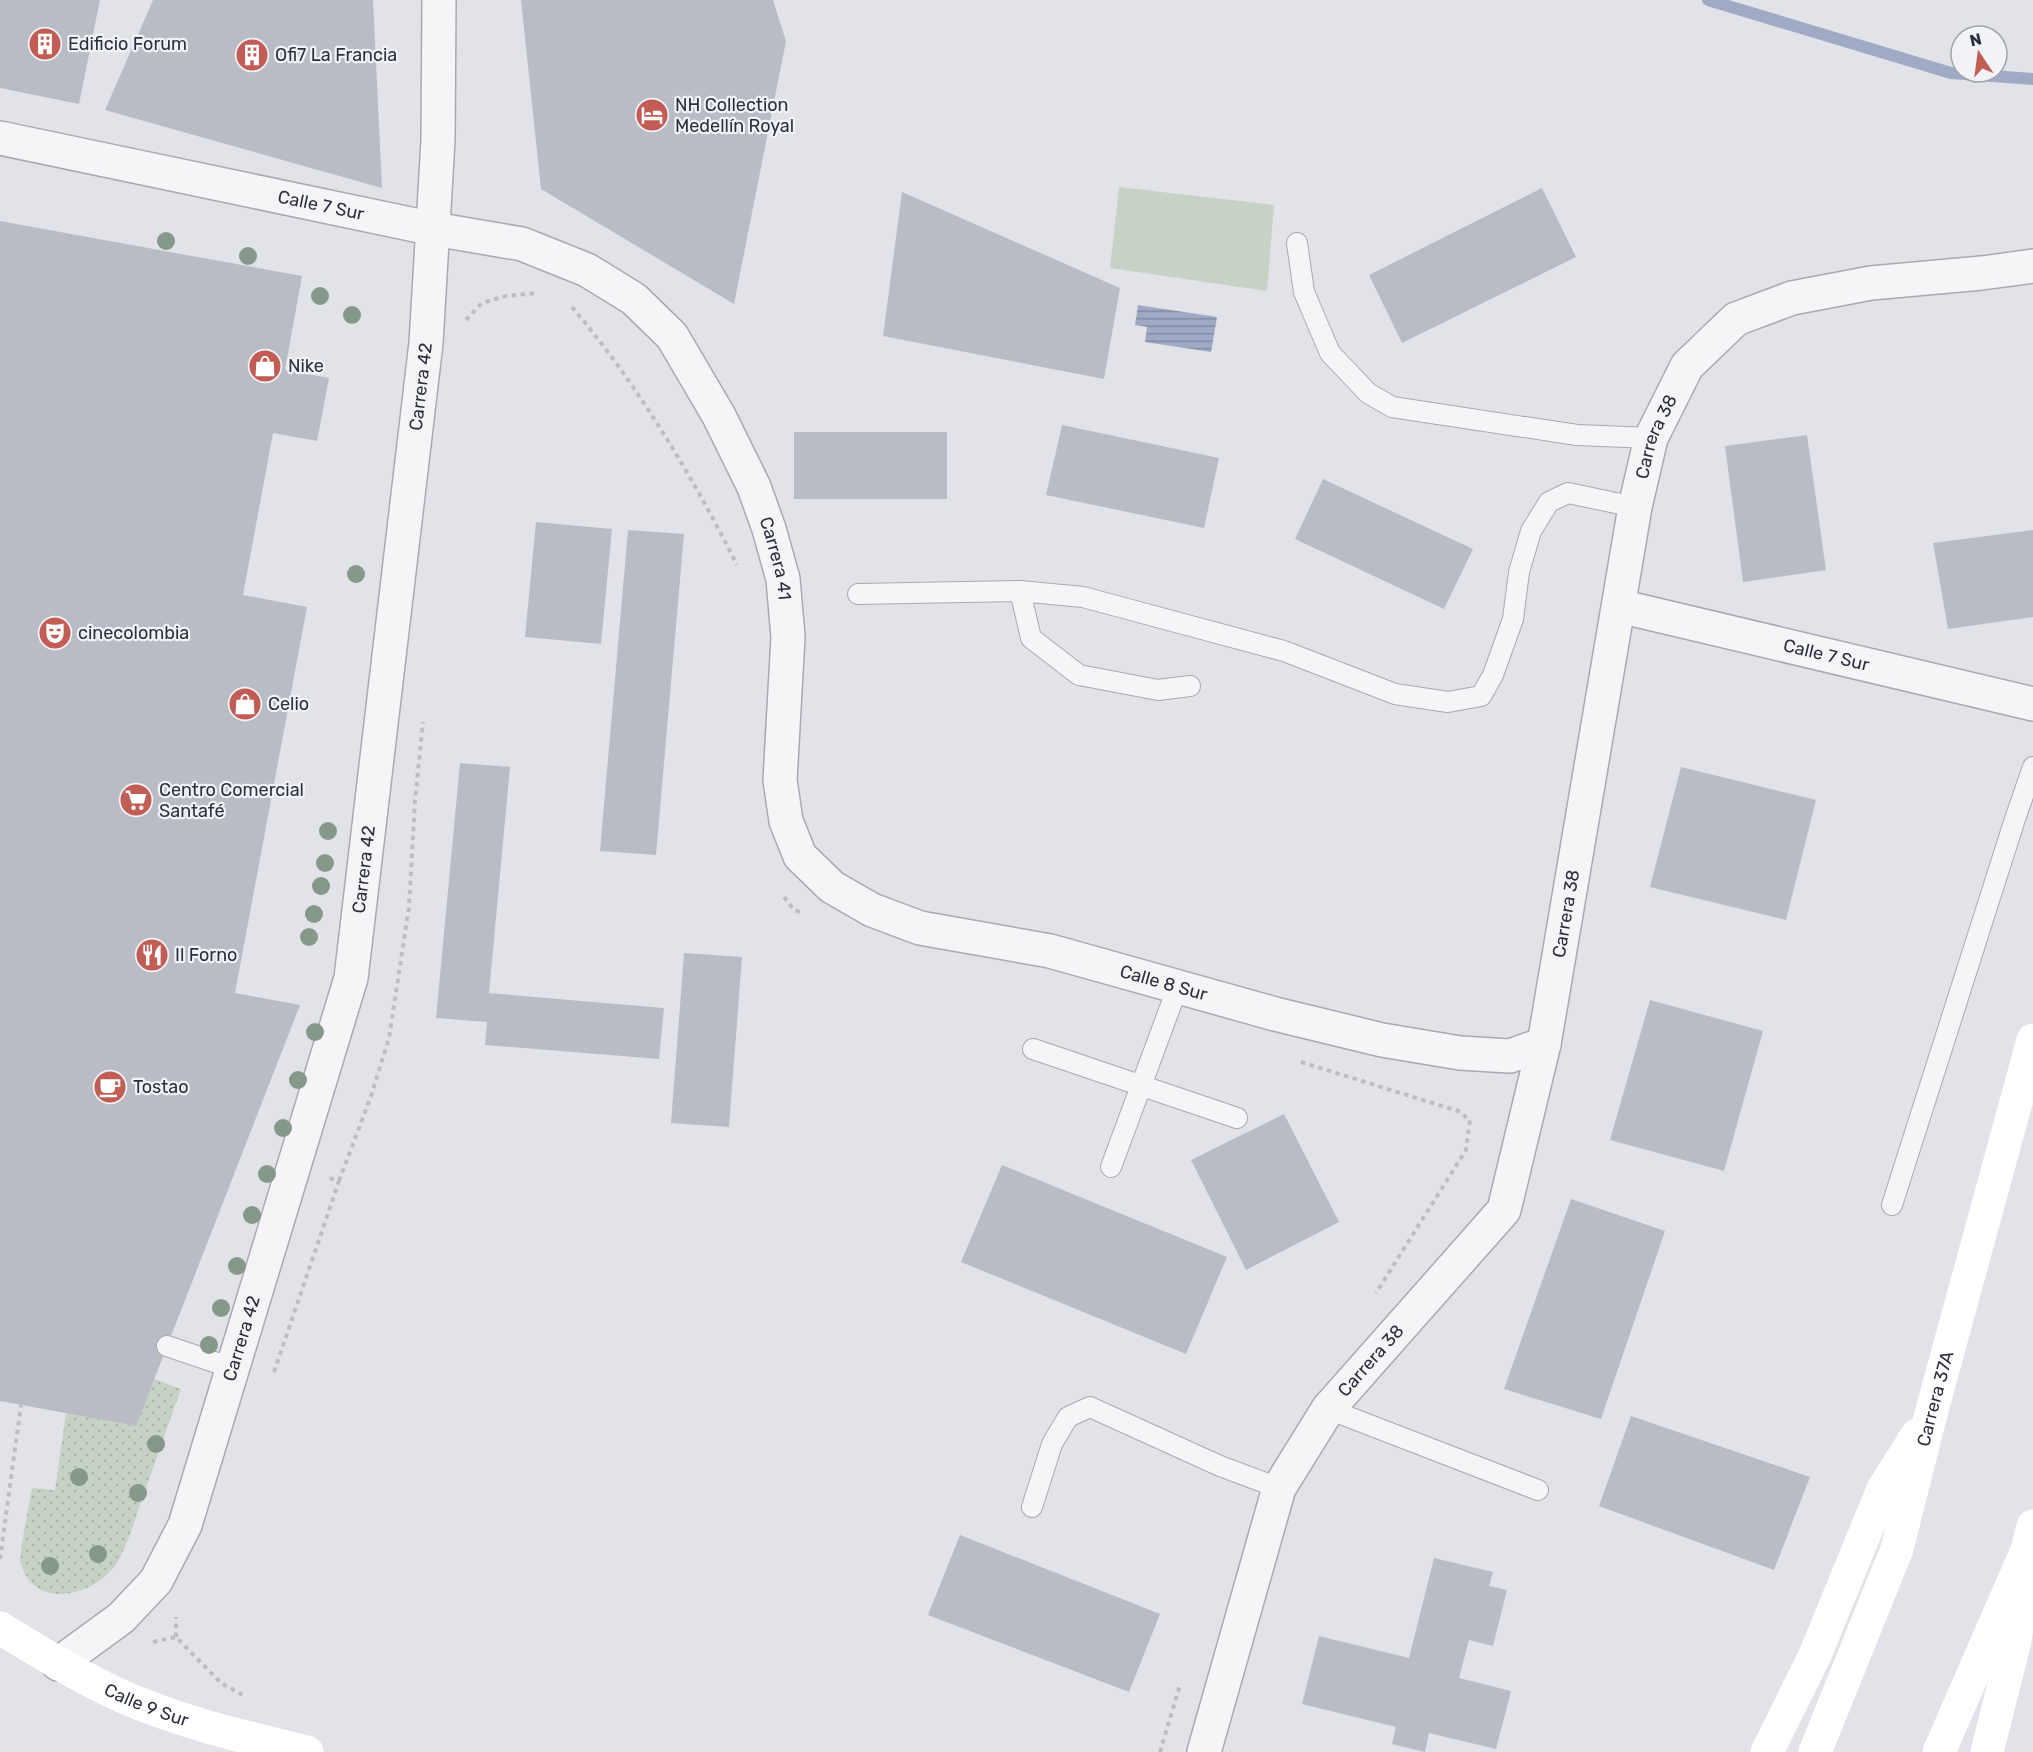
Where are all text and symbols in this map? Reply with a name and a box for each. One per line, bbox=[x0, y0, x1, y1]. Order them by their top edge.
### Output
north arrow bbox=[1949, 24, 2009, 84]
building icon: Edificio Forum bbox=[27, 26, 63, 62]
text: N bbox=[1968, 29, 1983, 50]
place label: Edificio Forum bbox=[68, 33, 187, 55]
building icon: Ofi7 La Francia bbox=[234, 37, 270, 73]
place label: Ofi7 La Francia bbox=[275, 44, 397, 66]
place label: NH Collection Medellín Royal bbox=[675, 94, 794, 137]
hotel icon: NH Collection Medellín Royal bbox=[634, 97, 670, 133]
street label: Calle 7 Sur bbox=[276, 186, 366, 225]
street label: Carrera 42 bbox=[405, 342, 437, 432]
shop icon: Nike bbox=[247, 348, 283, 384]
place label: Nike bbox=[288, 355, 324, 377]
street label: Carrera 38 bbox=[1631, 391, 1682, 481]
street label: Carrera 41 bbox=[755, 514, 796, 601]
theatre icon: cinecolombia bbox=[37, 615, 73, 651]
place label: cinecolombia bbox=[78, 622, 189, 644]
street label: Calle 7 Sur bbox=[1781, 634, 1872, 676]
shop icon: Celio bbox=[227, 686, 263, 722]
place label: Celio bbox=[268, 693, 309, 715]
place label: Centro Comercial Santafé bbox=[159, 779, 304, 822]
supermarket icon: Centro Comercial Santafé bbox=[118, 782, 154, 818]
street label: Carrera 42 bbox=[348, 824, 380, 915]
street label: Carrera 38 bbox=[1548, 868, 1584, 959]
restaurant icon: Il Forno bbox=[134, 937, 170, 973]
place label: Il Forno bbox=[175, 944, 237, 966]
street label: Calle 8 Sur bbox=[1117, 960, 1210, 1006]
cafe icon: Tostao bbox=[92, 1069, 128, 1105]
place label: Tostao bbox=[133, 1076, 189, 1098]
street label: Carrera 42 bbox=[218, 1293, 265, 1384]
street label: Carrera 38 bbox=[1333, 1320, 1408, 1401]
street label: Carrera 37A bbox=[1912, 1349, 1959, 1449]
street label: Calle 9 Sur bbox=[100, 1679, 192, 1731]

